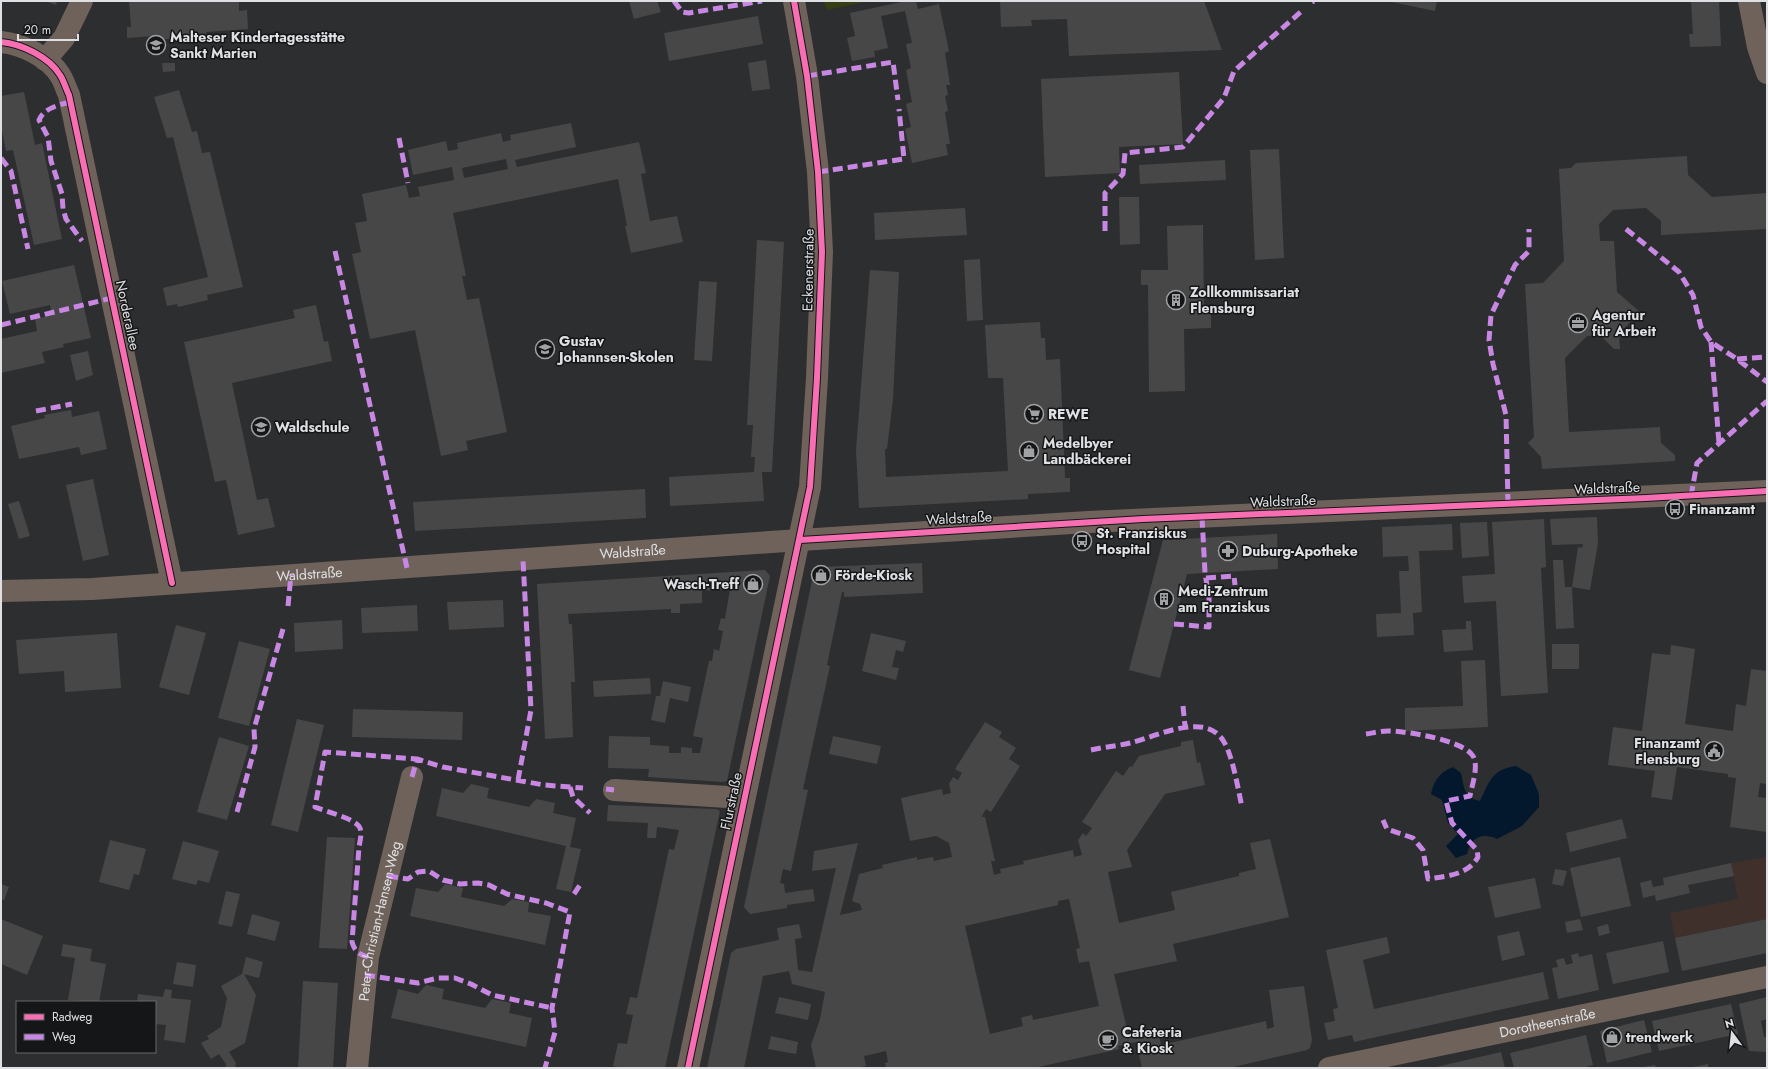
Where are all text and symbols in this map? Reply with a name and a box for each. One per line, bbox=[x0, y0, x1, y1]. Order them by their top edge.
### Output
scale bar bbox=[18, 16, 78, 42]
text: 20 m bbox=[24, 21, 51, 39]
place label: Malteser Kindertagesstätte Sankt Marien bbox=[170, 27, 345, 63]
school or university icon: Malteser Kindertagesstätte Sankt Marien bbox=[145, 34, 167, 56]
street label: Eckenerstraße bbox=[797, 229, 819, 311]
street label: Norderallee bbox=[111, 278, 145, 352]
place label: Zollkommissariat Flensburg bbox=[1190, 282, 1300, 318]
building icon: Zollkommissariat Flensburg bbox=[1165, 289, 1187, 311]
place label: Agentur für Arbeit bbox=[1591, 305, 1656, 341]
office icon: Agentur für Arbeit bbox=[1567, 312, 1589, 334]
place label: Gustav Johannsen-Skolen bbox=[556, 331, 674, 367]
school or university icon: Gustav Johannsen-Skolen bbox=[534, 338, 556, 360]
supermarket icon: REWE bbox=[1023, 403, 1045, 425]
place label: REWE bbox=[1048, 404, 1089, 424]
school or university icon: Waldschule bbox=[250, 416, 272, 438]
place label: Waldschule bbox=[275, 417, 350, 437]
place label: Medelbyer Landbäckerei bbox=[1043, 433, 1131, 469]
shop icon: Medelbyer Landbäckerei bbox=[1018, 440, 1040, 462]
street label: Waldstraße bbox=[1574, 477, 1640, 499]
street label: Waldstraße bbox=[1250, 490, 1316, 512]
bus stop icon: Finanzamt bbox=[1664, 498, 1686, 520]
place label: Finanzamt bbox=[1689, 499, 1756, 519]
street label: Waldstraße bbox=[925, 506, 993, 530]
place label: St. Franziskus Hospital bbox=[1096, 523, 1187, 559]
bus stop icon: St. Franziskus Hospital bbox=[1071, 530, 1093, 552]
street label: Waldstraße bbox=[599, 539, 666, 564]
pharmacy icon: Duburg-Apotheke bbox=[1217, 540, 1239, 562]
place label: Duburg-Apotheke bbox=[1242, 541, 1358, 561]
street label: Waldstraße bbox=[276, 562, 343, 586]
shop icon: Förde-Kiosk bbox=[810, 564, 832, 586]
place label: Förde-Kiosk bbox=[835, 565, 912, 585]
shop icon: Wasch-Treff bbox=[742, 573, 764, 595]
place label: Wasch-Treff bbox=[664, 574, 740, 594]
place label: Medi-Zentrum am Franziskus bbox=[1178, 581, 1271, 617]
building icon: Medi-Zentrum am Franziskus bbox=[1153, 588, 1175, 610]
place label: Finanzamt Flensburg bbox=[1634, 733, 1701, 769]
public building icon: Finanzamt Flensburg bbox=[1703, 740, 1725, 762]
street label: Flurstraße bbox=[715, 771, 747, 831]
street label: Peter-Christian-Hansen-Weg bbox=[354, 839, 406, 1002]
legend bbox=[16, 1001, 156, 1053]
street label: Dorotheenstraße bbox=[1497, 1003, 1597, 1042]
text: Radweg bbox=[52, 1008, 92, 1026]
north arrow bbox=[1712, 1013, 1752, 1053]
text: N bbox=[1723, 1014, 1736, 1032]
place label: Cafeteria & Kiosk bbox=[1122, 1022, 1182, 1058]
shop icon: trendwerk bbox=[1601, 1026, 1623, 1048]
place label: trendwerk bbox=[1626, 1027, 1693, 1047]
text: Weg bbox=[52, 1028, 76, 1046]
cafe icon: Cafeteria & Kiosk bbox=[1097, 1029, 1119, 1051]

